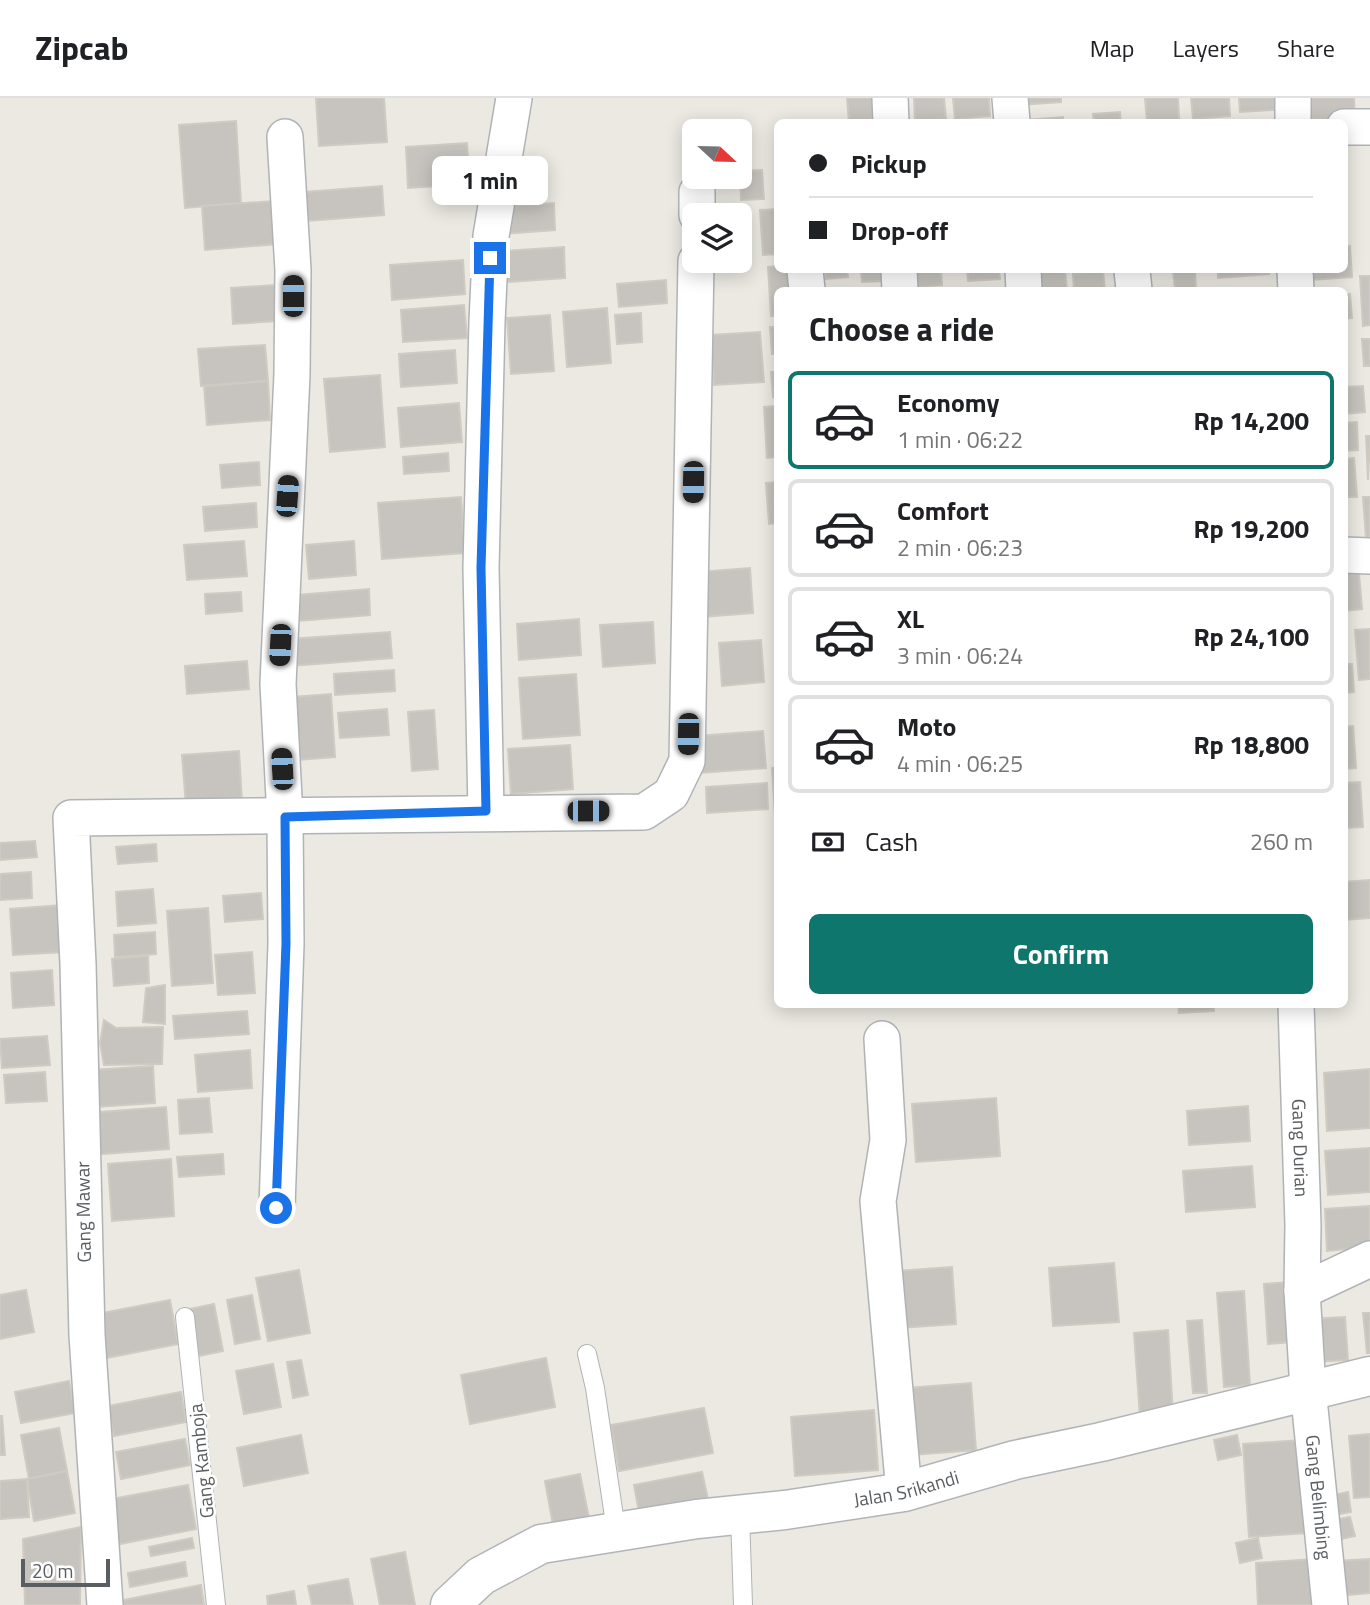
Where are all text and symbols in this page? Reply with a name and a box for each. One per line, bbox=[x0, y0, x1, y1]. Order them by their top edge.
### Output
text: Zipcab bbox=[35, 23, 129, 73]
text: Map bbox=[1090, 30, 1135, 66]
text: Layers bbox=[1173, 30, 1239, 66]
text: Share bbox=[1277, 30, 1335, 66]
north arrow bbox=[682, 119, 752, 189]
map controls bbox=[682, 119, 752, 273]
text: Pickup bbox=[851, 144, 927, 183]
callout: 1 min bbox=[432, 156, 548, 206]
text: 1 min bbox=[462, 163, 518, 198]
button: layers bbox=[682, 203, 752, 273]
text: Drop-off bbox=[851, 211, 948, 250]
route end bbox=[474, 242, 506, 274]
car bbox=[283, 275, 304, 317]
text: Choose a ride bbox=[809, 305, 994, 353]
text: Economy bbox=[897, 383, 999, 422]
icon: car bbox=[813, 389, 876, 452]
text: Rp 14,200 bbox=[1193, 401, 1309, 440]
text: 1 min · 06:22 bbox=[897, 422, 1023, 457]
car bbox=[683, 461, 704, 503]
car bbox=[276, 474, 299, 518]
text: Comfort bbox=[897, 491, 989, 530]
icon: car bbox=[813, 497, 876, 560]
text: Rp 19,200 bbox=[1193, 509, 1309, 548]
text: 2 min · 06:23 bbox=[897, 530, 1023, 565]
text: XL bbox=[897, 599, 924, 638]
icon: car bbox=[813, 605, 876, 668]
text: Rp 24,100 bbox=[1193, 617, 1309, 656]
car bbox=[269, 623, 292, 667]
text: 3 min · 06:24 bbox=[897, 638, 1023, 673]
text: Moto bbox=[897, 707, 956, 746]
car bbox=[678, 713, 699, 755]
icon: car bbox=[813, 713, 876, 776]
text: Rp 18,800 bbox=[1193, 725, 1309, 764]
text: 4 min · 06:25 bbox=[897, 746, 1023, 781]
car bbox=[271, 747, 294, 791]
car bbox=[568, 801, 610, 822]
text: Cash bbox=[865, 822, 918, 861]
icon: cash bbox=[809, 823, 847, 861]
text: 260 m bbox=[1250, 824, 1313, 859]
button: Confirm bbox=[809, 914, 1313, 994]
street label: Gang Durian bbox=[1285, 1098, 1317, 1197]
street label: Gang Mawar bbox=[67, 1161, 98, 1263]
route start bbox=[260, 1192, 292, 1224]
street label: Gang Kamboja bbox=[180, 1402, 221, 1520]
street label: Gang Belimbing bbox=[1299, 1433, 1340, 1561]
street label: Jalan Srikandi bbox=[851, 1462, 962, 1513]
scale bar bbox=[21, 1556, 110, 1588]
text: 20 m bbox=[32, 1556, 73, 1585]

